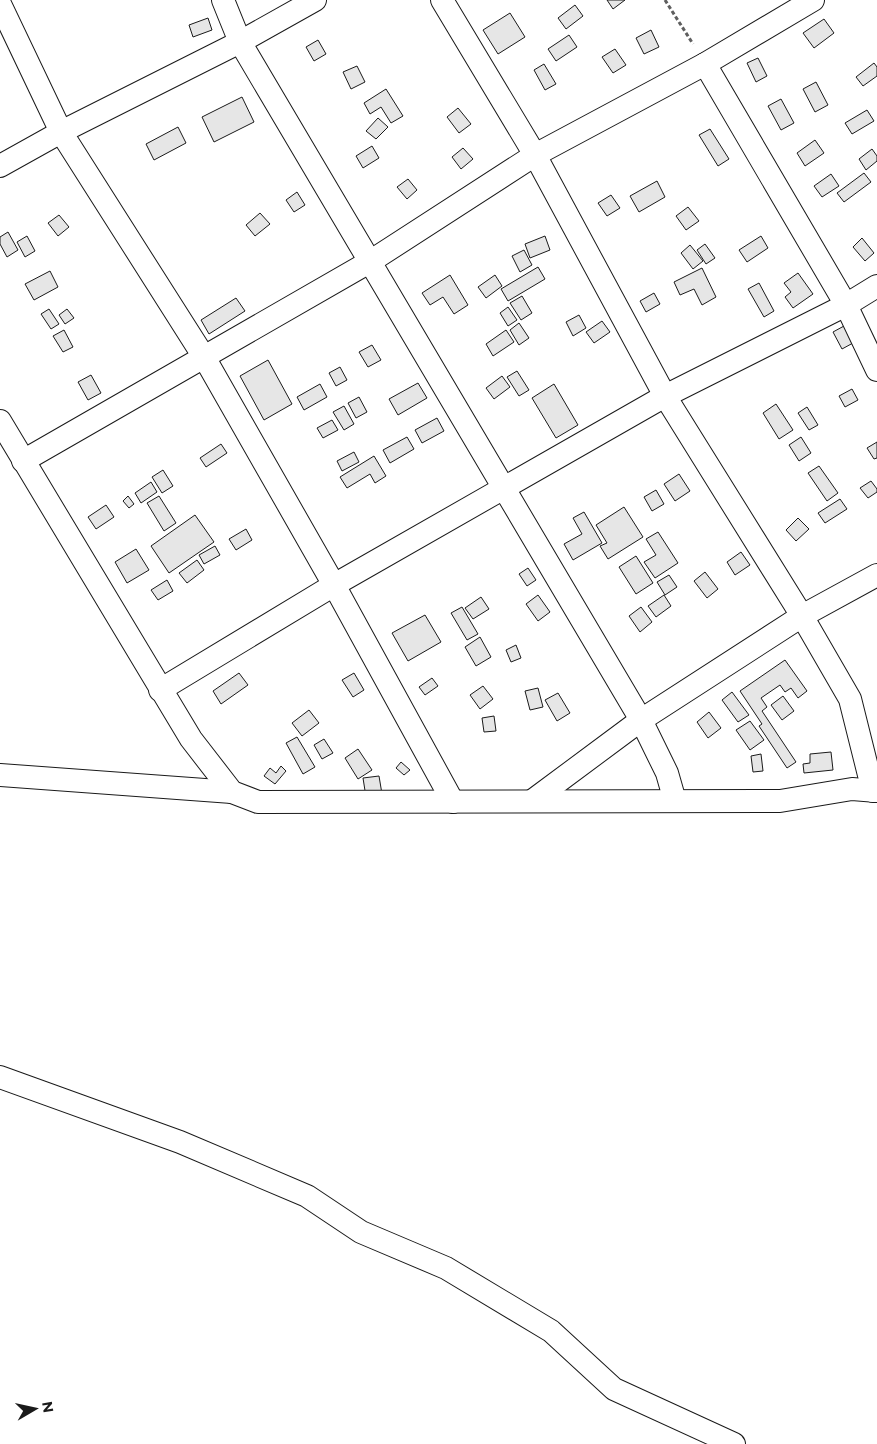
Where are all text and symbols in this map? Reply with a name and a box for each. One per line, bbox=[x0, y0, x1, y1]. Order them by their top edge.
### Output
north arrow bbox=[10, 1384, 60, 1434]
text: N bbox=[38, 1400, 58, 1414]

